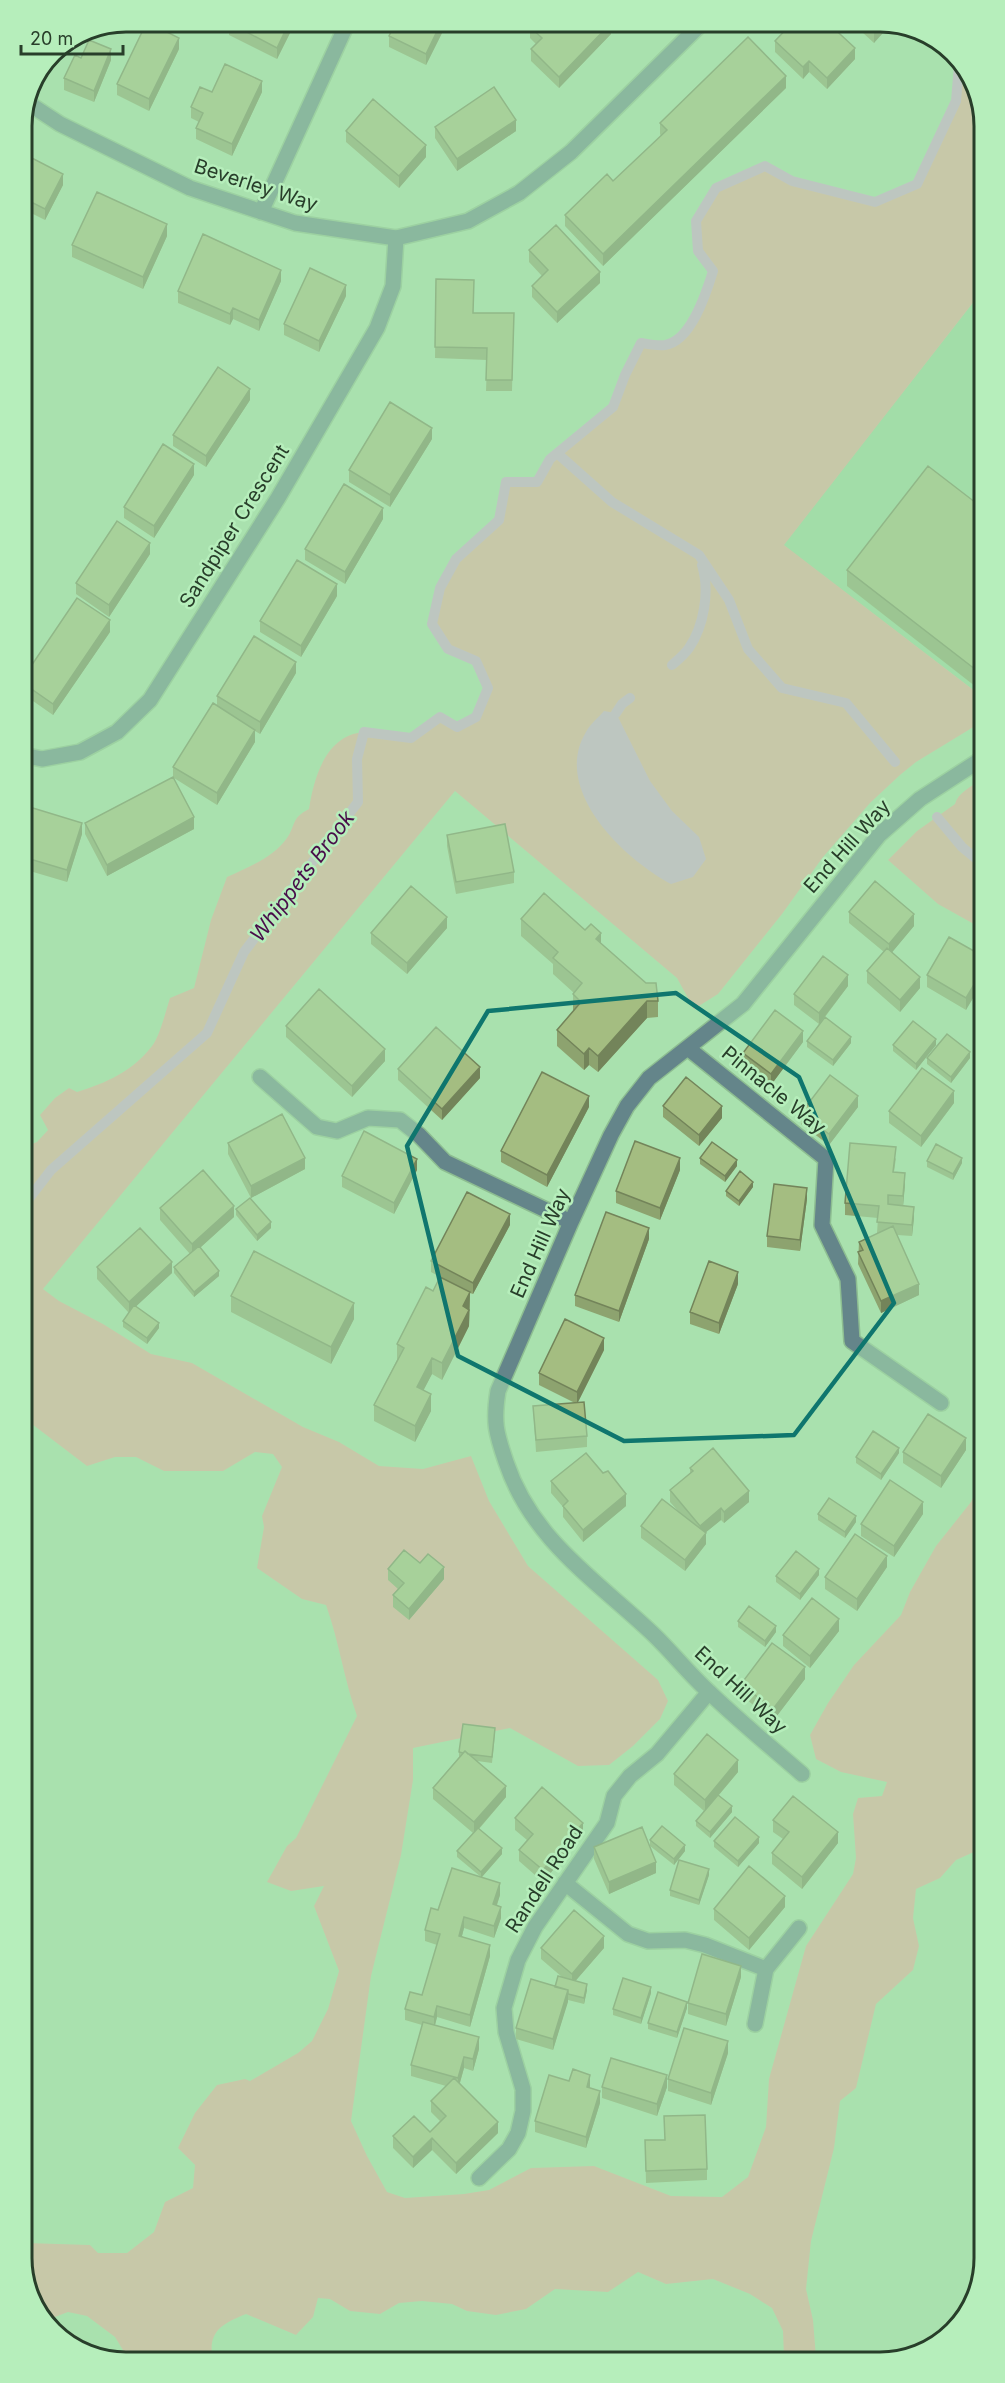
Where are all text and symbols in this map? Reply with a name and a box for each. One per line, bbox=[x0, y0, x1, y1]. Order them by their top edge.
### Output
scale bar bbox=[21, 18, 123, 56]
text: 20 m bbox=[30, 28, 73, 49]
street label: Beverley Way bbox=[191, 154, 321, 216]
street label: Sandpiper Crescent bbox=[174, 440, 294, 612]
street label: End Hill Way bbox=[799, 794, 895, 898]
water label: Whippets Brook bbox=[245, 805, 360, 947]
street label: Pinnacle Way bbox=[717, 1041, 831, 1139]
street label: End Hill Way bbox=[505, 1184, 575, 1302]
street label: End Hill Way bbox=[690, 1641, 792, 1739]
street label: Randell Road bbox=[500, 1821, 588, 1937]

